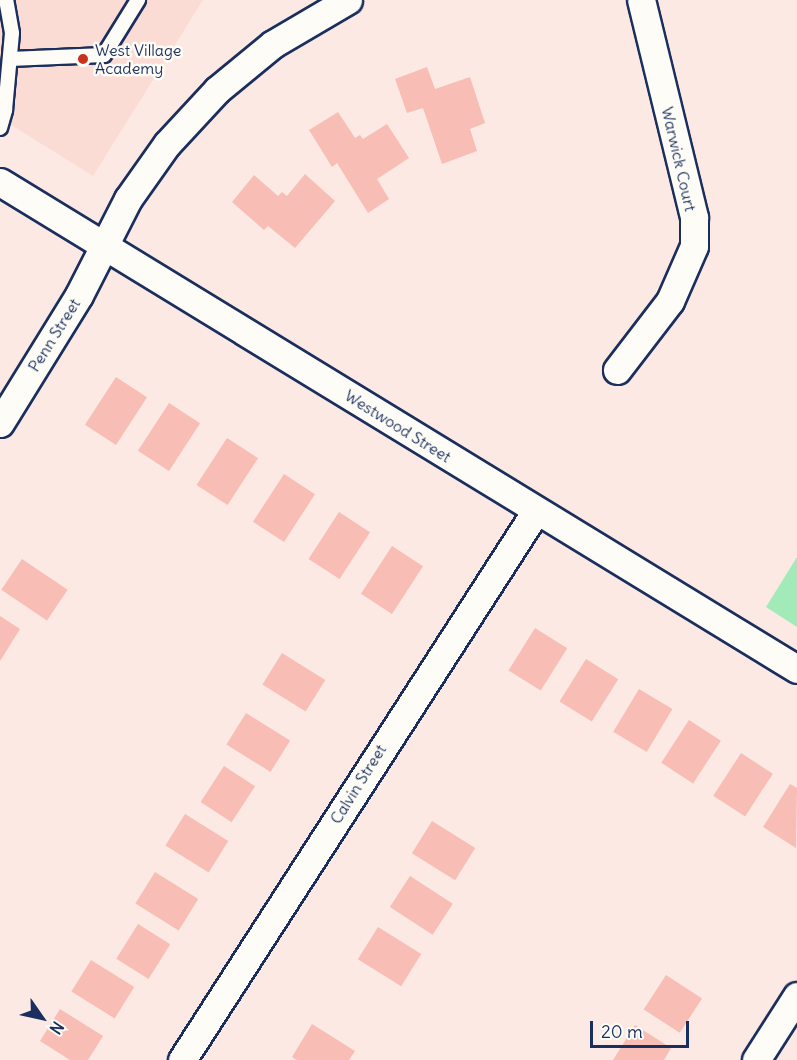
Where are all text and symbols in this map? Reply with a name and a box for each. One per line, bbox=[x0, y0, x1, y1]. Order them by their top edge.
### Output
place label: West Village Academy bbox=[95, 40, 181, 78]
marker: West Village Academy bbox=[76, 52, 90, 66]
street label: Warwick Court bbox=[658, 105, 700, 213]
street label: Penn Street bbox=[24, 295, 84, 375]
street label: Westwood Street bbox=[341, 386, 455, 466]
street label: Calvin Street bbox=[326, 741, 390, 827]
north arrow bbox=[12, 988, 72, 1048]
scale bar bbox=[593, 1009, 692, 1047]
text: N bbox=[46, 1018, 68, 1038]
text: 20 m bbox=[601, 1020, 643, 1043]

